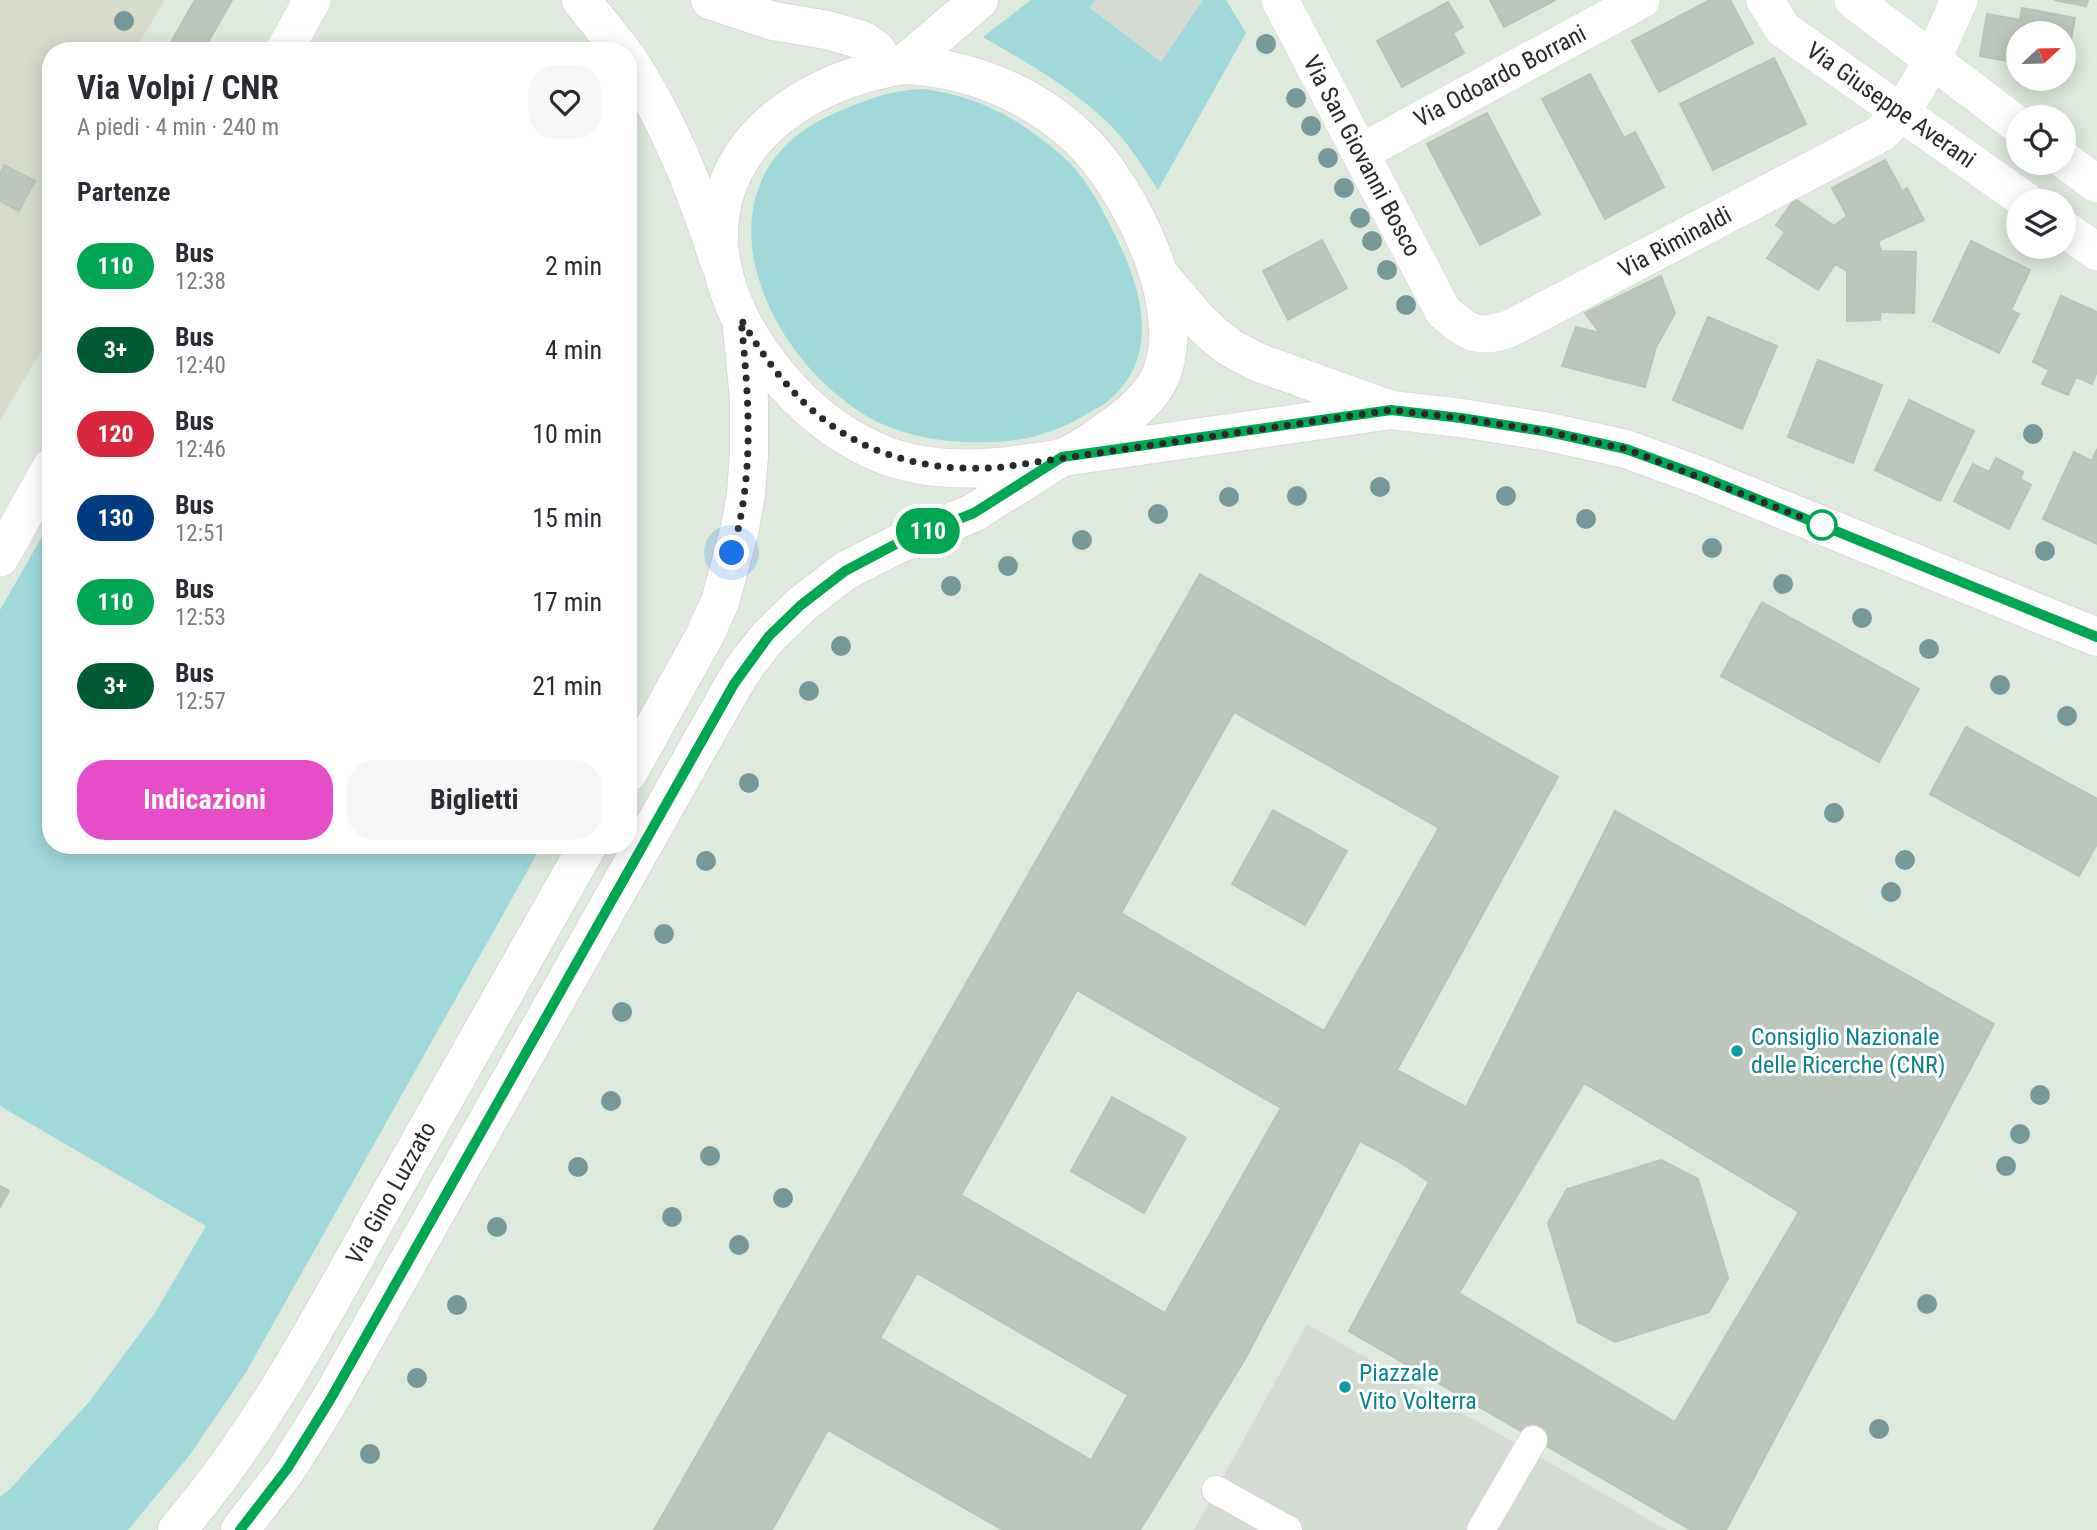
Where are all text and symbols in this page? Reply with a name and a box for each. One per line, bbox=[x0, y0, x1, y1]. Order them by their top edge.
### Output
street label: Via Odoardo Borrani bbox=[1409, 19, 1591, 133]
north arrow bbox=[2006, 21, 2076, 91]
map controls bbox=[2006, 21, 2076, 259]
street label: Via Giuseppe Averani bbox=[1801, 36, 1981, 174]
street label: Via San Giovanni Bosco bbox=[1297, 51, 1427, 261]
button: heart bbox=[528, 65, 602, 139]
text: Via Volpi / CNR bbox=[77, 68, 279, 107]
button: locate bbox=[2006, 105, 2076, 175]
text: A piedi · 4 min · 240 m bbox=[77, 114, 279, 141]
text: Partenze bbox=[77, 177, 170, 207]
button: layers bbox=[2006, 189, 2076, 259]
street label: Via Riminaldi bbox=[1614, 201, 1736, 283]
text: Bus bbox=[175, 238, 214, 268]
text: 2 min bbox=[545, 251, 602, 281]
text: 110 bbox=[97, 252, 134, 280]
text: 12:38 bbox=[175, 268, 226, 295]
text: Bus bbox=[175, 322, 214, 352]
text: 4 min bbox=[545, 335, 602, 365]
text: 3+ bbox=[104, 336, 127, 364]
text: 12:40 bbox=[175, 352, 226, 379]
text: Bus bbox=[175, 406, 214, 436]
text: 10 min bbox=[532, 419, 602, 449]
text: 120 bbox=[97, 420, 134, 448]
text: 12:46 bbox=[175, 436, 226, 463]
text: Bus bbox=[175, 490, 214, 520]
text: 15 min bbox=[532, 503, 602, 533]
text: 130 bbox=[97, 504, 134, 532]
line badge: 110 bbox=[888, 508, 968, 554]
unlabelled marker bbox=[1807, 510, 1837, 540]
text: 110 bbox=[910, 517, 946, 545]
text: 12:51 bbox=[175, 520, 226, 547]
your location bbox=[714, 535, 749, 570]
text: Bus bbox=[175, 574, 214, 604]
text: 17 min bbox=[532, 587, 602, 617]
text: 110 bbox=[97, 588, 134, 616]
text: 12:53 bbox=[175, 604, 226, 631]
text: Bus bbox=[175, 658, 214, 688]
text: 21 min bbox=[532, 671, 602, 701]
text: 3+ bbox=[104, 672, 127, 700]
text: 12:57 bbox=[175, 688, 226, 715]
button: Indicazioni bbox=[77, 760, 333, 840]
button: Biglietti bbox=[347, 760, 602, 840]
place label: Consiglio Nazionale delle Ricerche (CNR) bbox=[1751, 1023, 1945, 1079]
marker: Consiglio Nazionale delle Ricerche (CNR) bbox=[1729, 1043, 1745, 1059]
street label: Via Gino Luzzato bbox=[340, 1117, 442, 1269]
place label: Piazzale Vito Volterra bbox=[1359, 1359, 1477, 1415]
marker: Piazzale Vito Volterra bbox=[1337, 1379, 1353, 1395]

